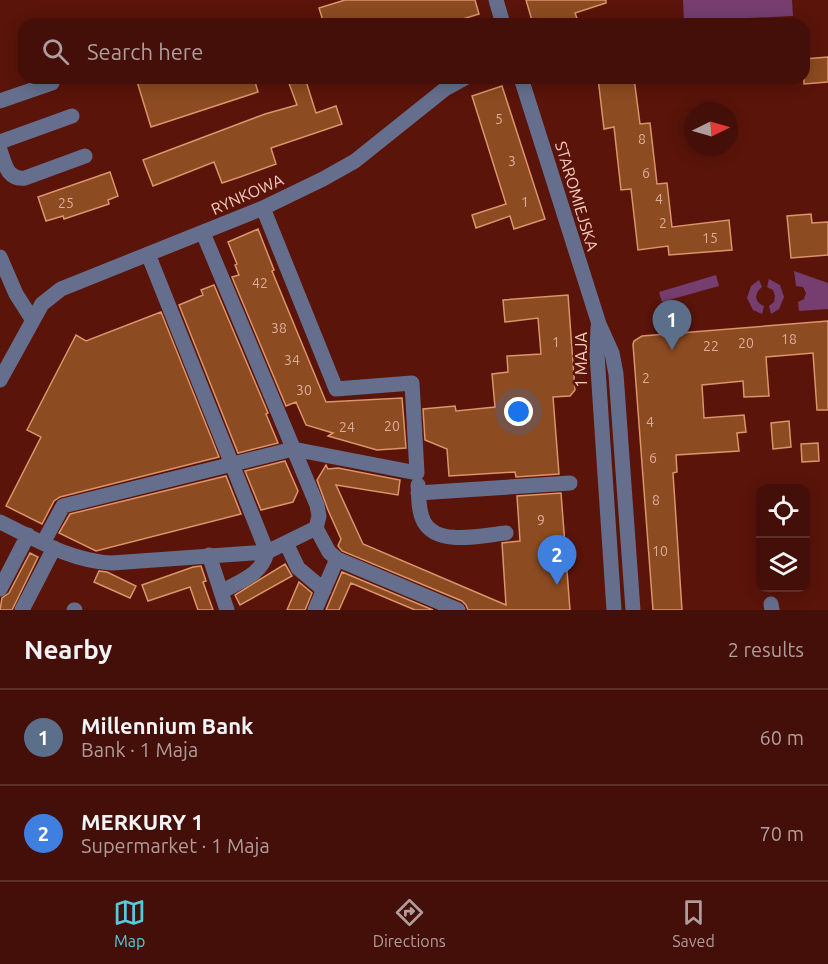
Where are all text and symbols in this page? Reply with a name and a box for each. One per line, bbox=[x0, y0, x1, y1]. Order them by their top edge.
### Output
search box bbox=[18, 18, 810, 84]
icon: search bbox=[39, 35, 72, 68]
text: Search here bbox=[87, 39, 203, 64]
north arrow bbox=[684, 102, 738, 156]
house number: 5 bbox=[495, 111, 503, 127]
house number: 8 bbox=[638, 131, 646, 147]
street label: STAROMIEJSKA bbox=[552, 139, 602, 253]
house number: 3 bbox=[508, 153, 516, 169]
house number: 6 bbox=[642, 165, 650, 181]
street label: RYNKOWA bbox=[208, 170, 286, 218]
house number: 4 bbox=[655, 191, 663, 207]
house number: 1 bbox=[521, 194, 529, 210]
house number: 25 bbox=[58, 195, 74, 211]
house number: 2 bbox=[659, 215, 667, 231]
house number: 15 bbox=[702, 230, 718, 246]
house number: 42 bbox=[252, 275, 268, 291]
pin: 1 bbox=[652, 300, 692, 350]
house number: 38 bbox=[271, 320, 287, 336]
house number: 18 bbox=[781, 331, 797, 347]
street label: 1 MAJA bbox=[572, 332, 590, 388]
house number: 1 bbox=[552, 334, 560, 350]
house number: 20 bbox=[738, 335, 754, 351]
house number: 22 bbox=[703, 338, 719, 354]
house number: 34 bbox=[284, 352, 300, 368]
house number: 2 bbox=[642, 370, 650, 386]
house number: 30 bbox=[296, 382, 312, 398]
your location bbox=[504, 397, 533, 426]
house number: 4 bbox=[646, 414, 654, 430]
house number: 20 bbox=[384, 418, 400, 434]
house number: 24 bbox=[339, 419, 355, 435]
house number: 6 bbox=[649, 450, 657, 466]
map controls bbox=[756, 484, 810, 592]
button: locate bbox=[756, 484, 810, 538]
house number: 8 bbox=[652, 492, 660, 508]
house number: 9 bbox=[537, 512, 545, 528]
pin: 2 bbox=[538, 536, 576, 585]
button: layers bbox=[756, 538, 810, 592]
house number: 10 bbox=[652, 543, 668, 559]
text: Nearby bbox=[24, 635, 112, 664]
text: 2 results bbox=[728, 638, 804, 661]
text: Millennium Bank bbox=[81, 713, 253, 738]
text: 1 bbox=[38, 726, 49, 749]
text: 60 m bbox=[760, 726, 804, 749]
text: Bank · 1 Maja bbox=[81, 738, 198, 761]
text: MERKURY 1 bbox=[81, 809, 204, 834]
text: 2 bbox=[38, 822, 49, 845]
text: 70 m bbox=[760, 822, 804, 845]
text: Supermarket · 1 Maja bbox=[81, 834, 270, 857]
tab: Map bbox=[113, 896, 146, 950]
tab: Directions bbox=[373, 896, 446, 950]
tab: Saved bbox=[672, 896, 715, 950]

